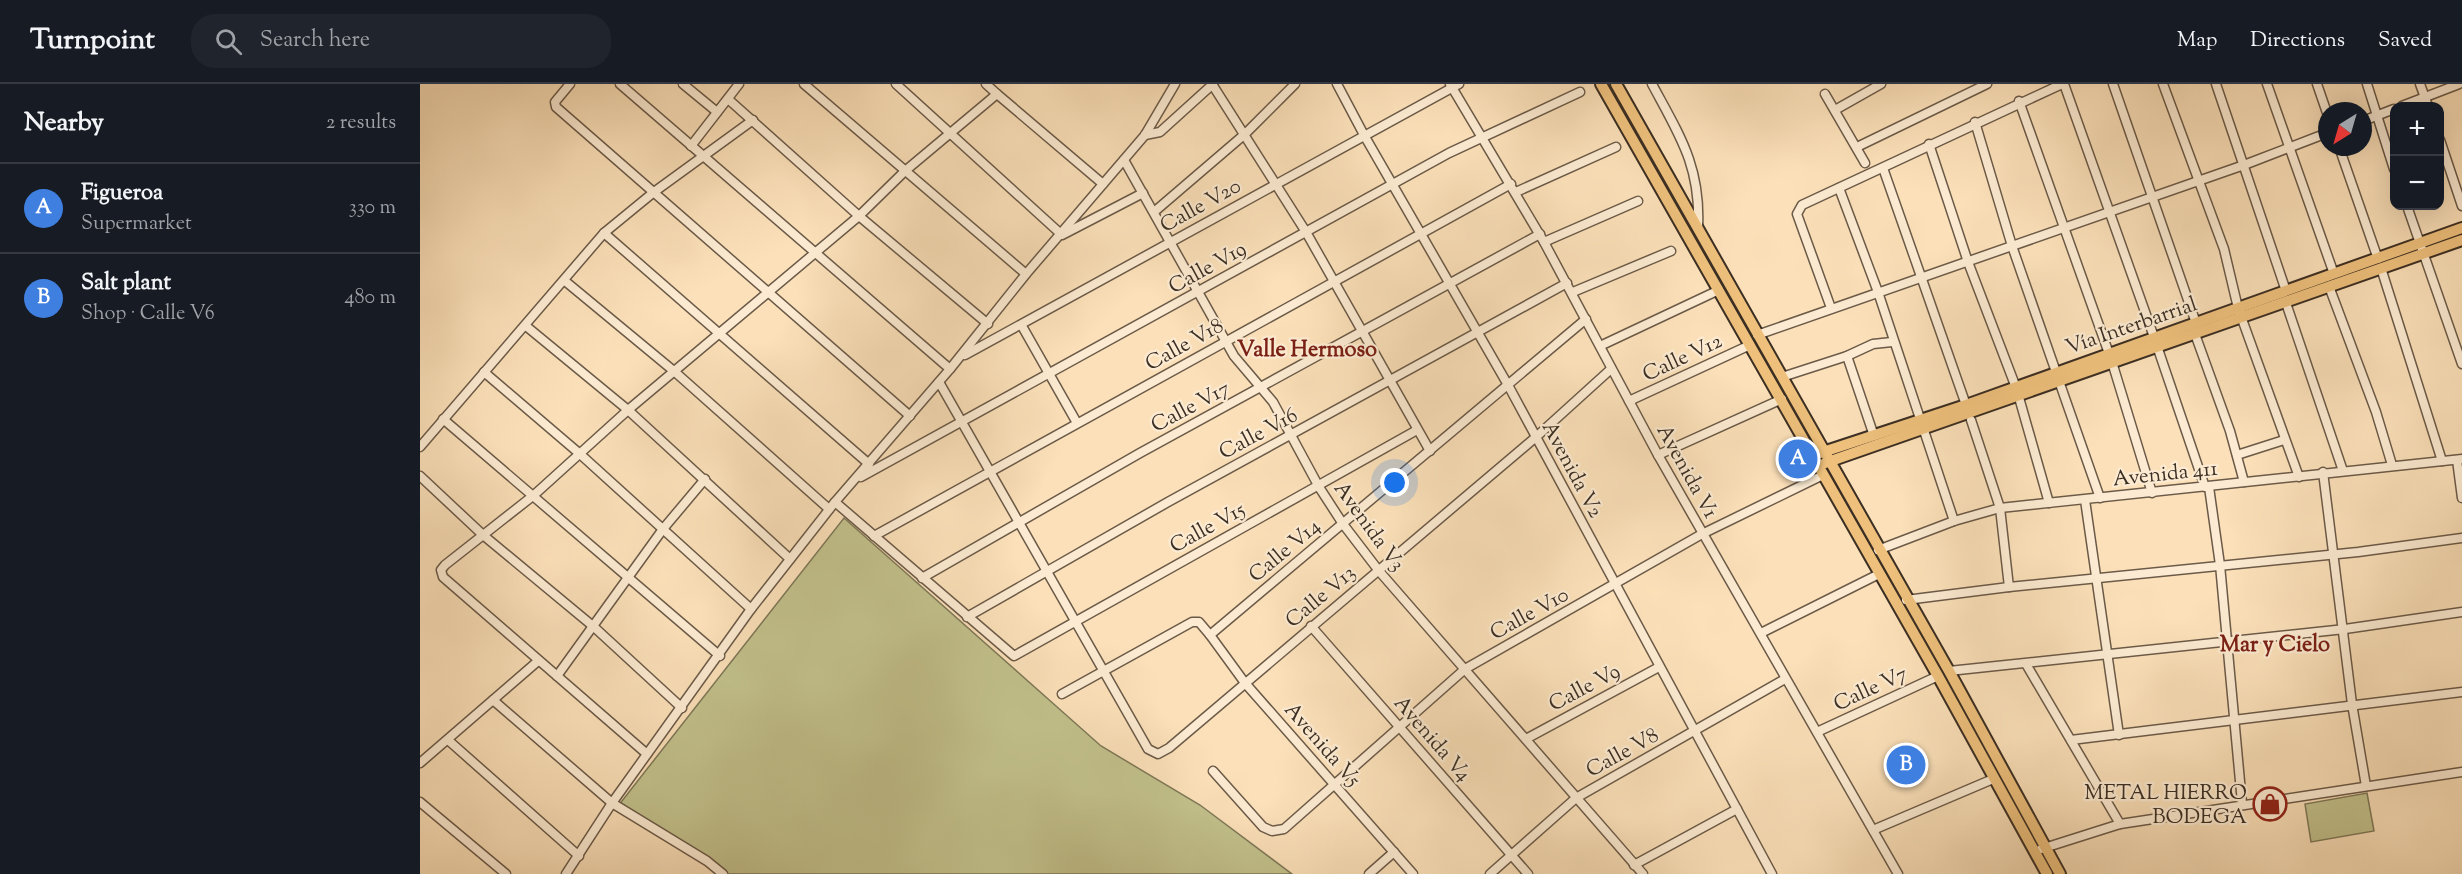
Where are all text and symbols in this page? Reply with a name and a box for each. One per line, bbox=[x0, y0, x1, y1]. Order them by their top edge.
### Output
search box bbox=[191, 14, 611, 68]
text: Turnpoint bbox=[30, 21, 155, 61]
icon: search bbox=[212, 25, 245, 58]
text: Search here bbox=[260, 25, 370, 57]
text: Map bbox=[2177, 26, 2217, 56]
text: Directions bbox=[2250, 26, 2345, 56]
text: Saved bbox=[2378, 26, 2432, 56]
north arrow bbox=[2318, 102, 2372, 156]
map controls bbox=[2390, 102, 2444, 210]
button: + bbox=[2390, 102, 2444, 156]
text: Nearby bbox=[24, 105, 104, 142]
text: 2 results bbox=[326, 109, 396, 138]
button: − bbox=[2390, 156, 2444, 210]
street label: Calle V20 bbox=[1155, 172, 1247, 241]
text: Figueroa bbox=[81, 178, 163, 210]
text: A bbox=[35, 194, 52, 223]
text: 330 m bbox=[349, 194, 396, 223]
text: Supermarket bbox=[81, 210, 192, 239]
street label: Calle V19 bbox=[1164, 235, 1252, 302]
text: Salt plant bbox=[81, 268, 171, 300]
text: B bbox=[37, 284, 50, 313]
text: 480 m bbox=[345, 284, 396, 313]
street label: Vía Interbarrial bbox=[2062, 290, 2202, 363]
text: Shop · Calle V6 bbox=[81, 300, 215, 329]
street label: Calle V18 bbox=[1140, 312, 1230, 380]
street label: Calle V12 bbox=[1638, 327, 1728, 390]
district label: Valle Hermoso bbox=[1237, 335, 1377, 367]
street label: Calle V17 bbox=[1146, 374, 1236, 441]
street label: Calle V16 bbox=[1214, 401, 1304, 468]
street label: Avenida V2 bbox=[1533, 416, 1609, 524]
street label: Avenida V1 bbox=[1648, 420, 1724, 524]
pin: A bbox=[1778, 436, 1818, 482]
street label: Avenida 411 bbox=[2111, 455, 2219, 495]
your location bbox=[1380, 468, 1409, 497]
street label: Avenida V3 bbox=[1326, 476, 1411, 578]
street label: Calle V15 bbox=[1165, 496, 1251, 562]
street label: Calle V14 bbox=[1243, 513, 1328, 591]
street label: Calle V13 bbox=[1280, 559, 1363, 636]
street label: Calle V10 bbox=[1485, 581, 1575, 649]
district label: Mar y Cielo bbox=[2220, 630, 2330, 662]
street label: Calle V9 bbox=[1544, 657, 1626, 720]
street label: Calle V7 bbox=[1829, 659, 1913, 720]
street label: Avenida V4 bbox=[1386, 690, 1477, 789]
street label: Avenida V5 bbox=[1276, 697, 1367, 794]
street label: Calle V8 bbox=[1581, 721, 1665, 786]
pin: B bbox=[1886, 742, 1926, 788]
place label: METAL HIERRO BODEGA bbox=[2084, 779, 2247, 833]
shop icon: METAL HIERRO BODEGA bbox=[2252, 786, 2288, 822]

